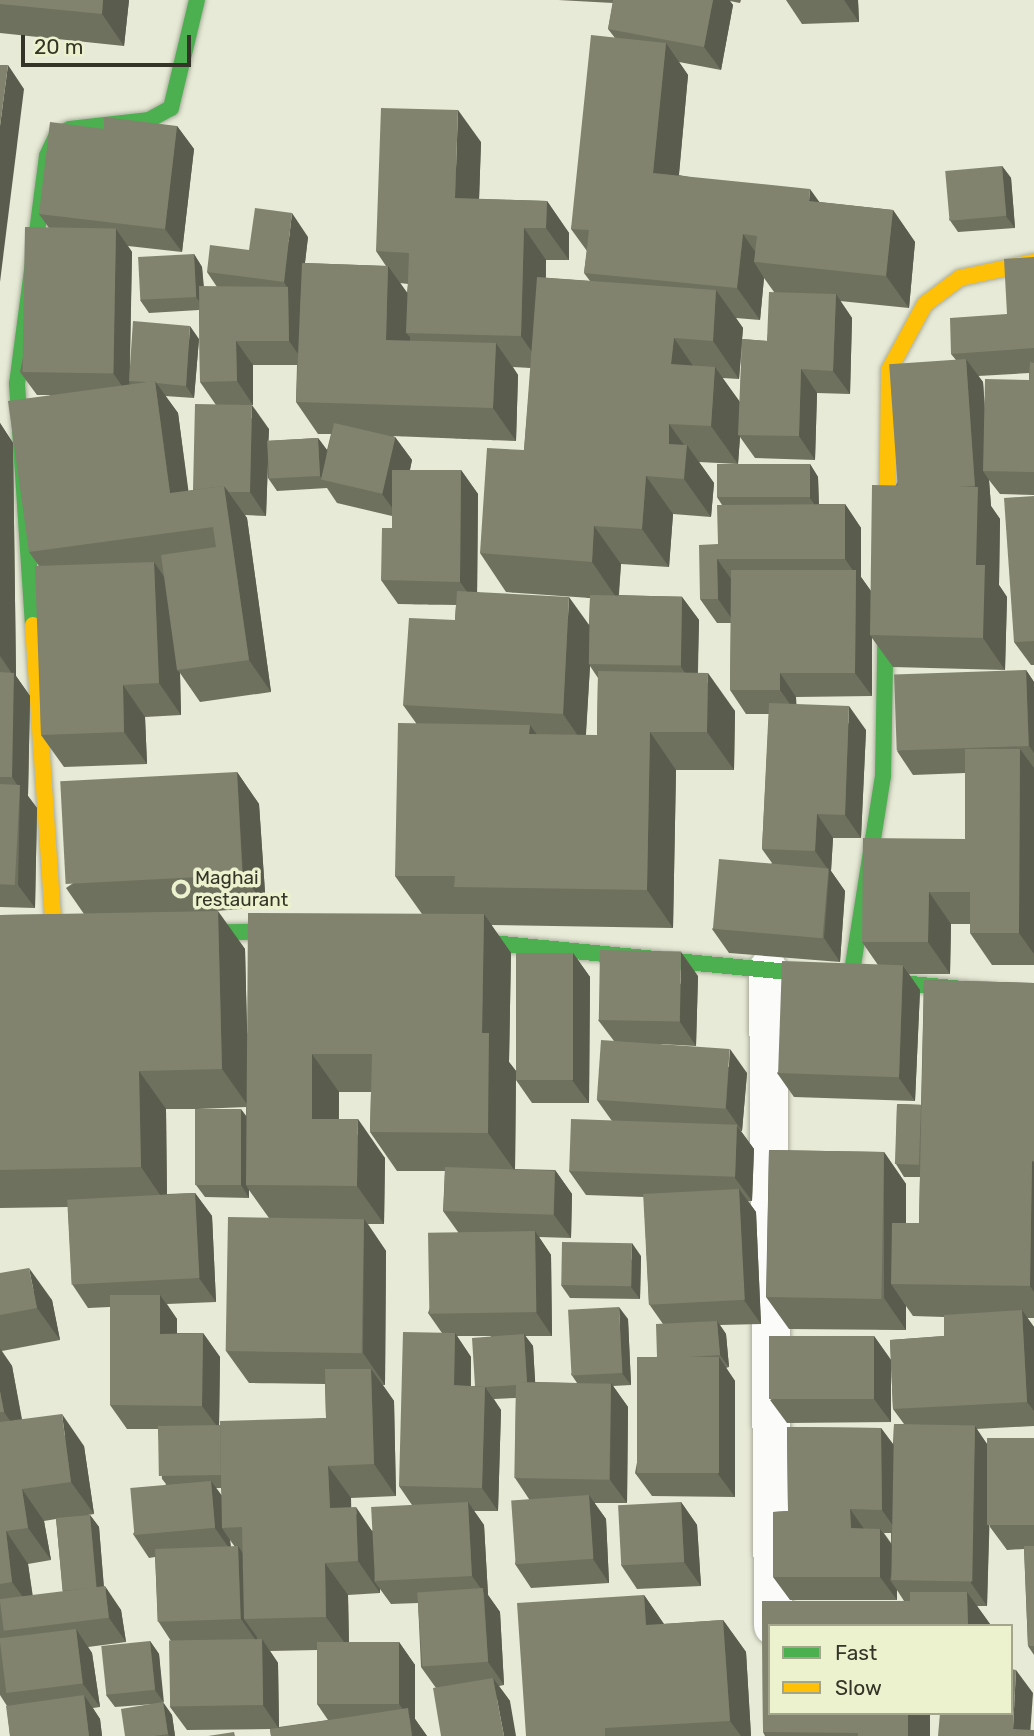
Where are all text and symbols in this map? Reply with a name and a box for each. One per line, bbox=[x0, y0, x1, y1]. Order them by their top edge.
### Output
scale bar bbox=[24, 21, 194, 65]
text: 20 m bbox=[34, 34, 83, 59]
place label: Maghai restaurant bbox=[195, 867, 288, 911]
marker: Maghai restaurant bbox=[173, 881, 189, 897]
legend bbox=[768, 1624, 1013, 1715]
text: Fast bbox=[835, 1640, 877, 1665]
text: Slow bbox=[835, 1675, 882, 1700]

